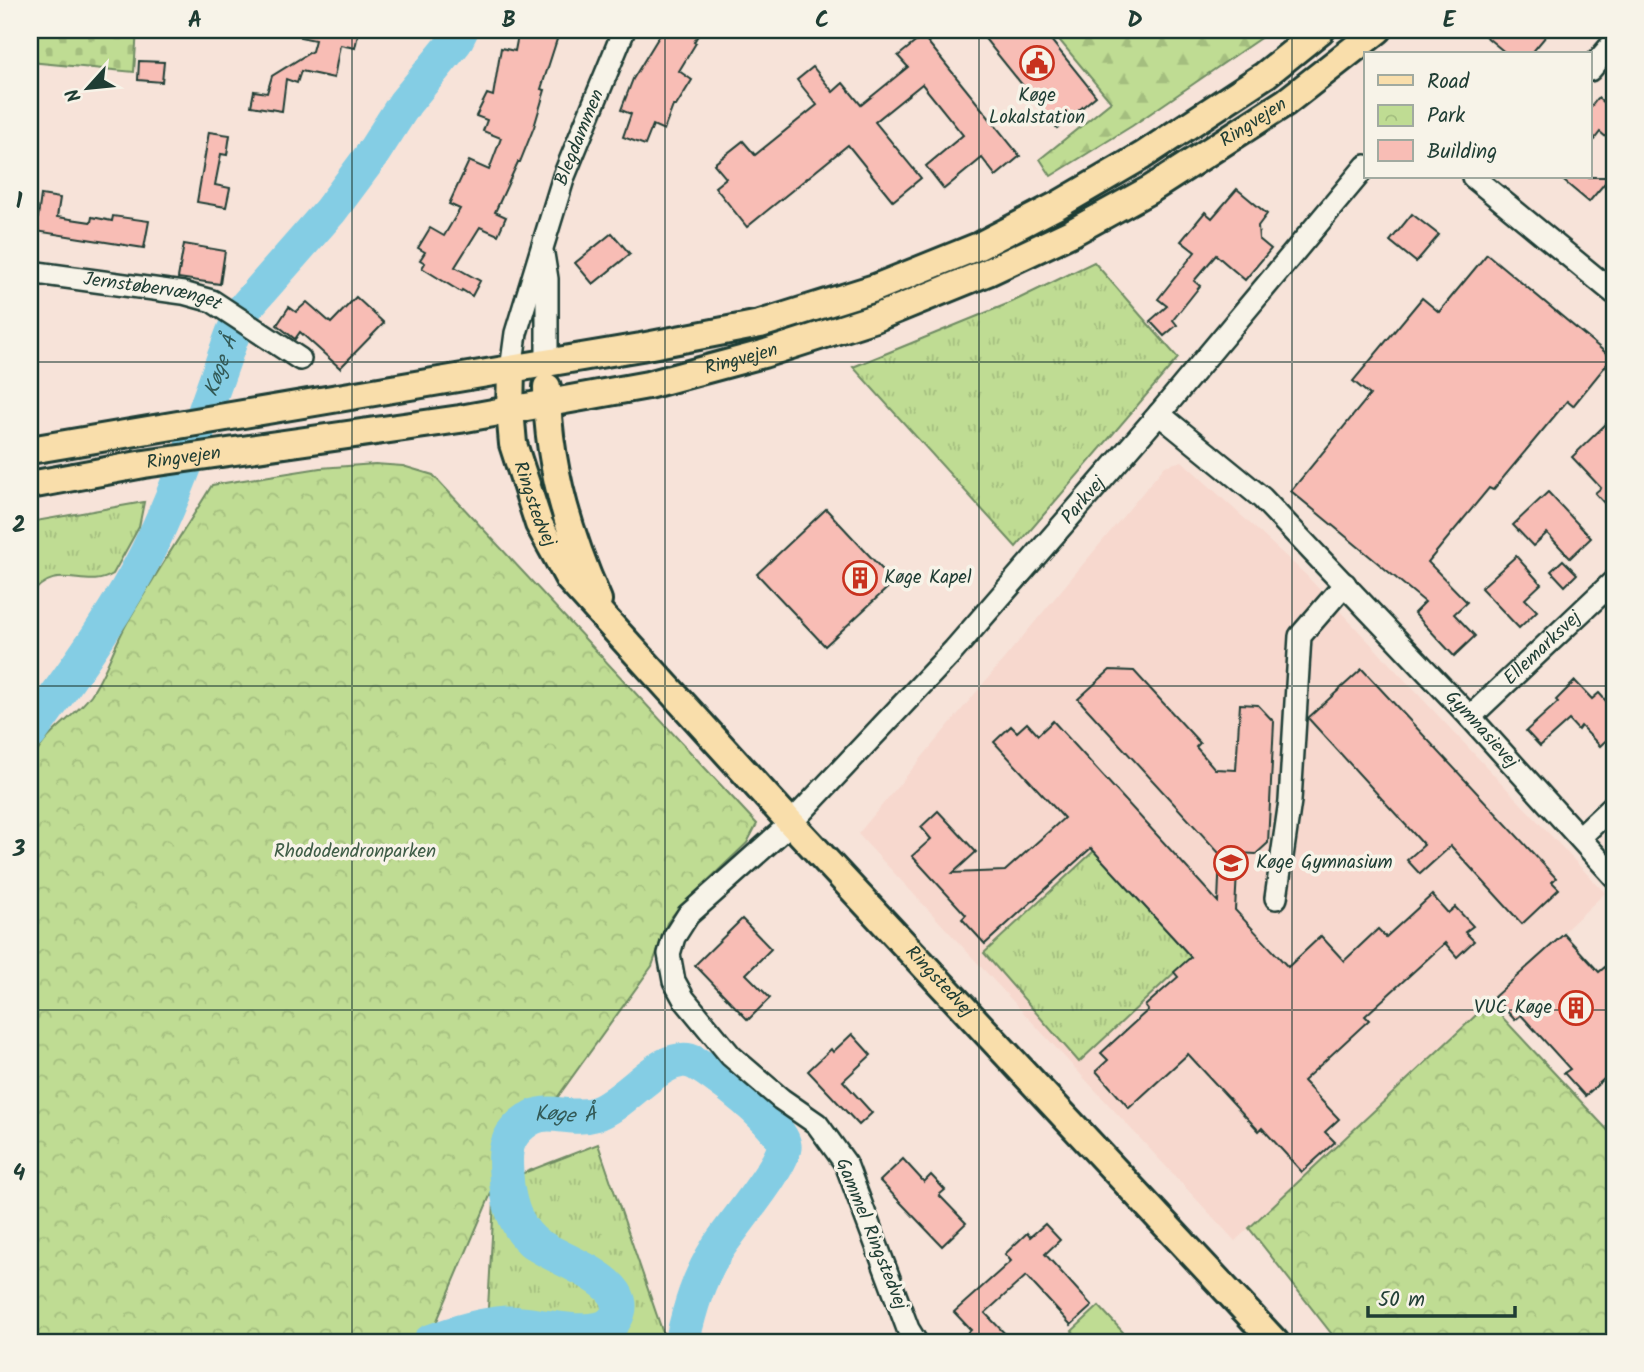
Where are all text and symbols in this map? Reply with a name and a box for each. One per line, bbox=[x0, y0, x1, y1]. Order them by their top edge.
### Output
text: A bbox=[188, 3, 202, 39]
text: B bbox=[502, 3, 516, 39]
text: C bbox=[815, 3, 829, 39]
text: D bbox=[1127, 3, 1143, 39]
text: E bbox=[1443, 3, 1457, 39]
public building icon: Køge Lokalstation bbox=[1018, 44, 1056, 82]
north arrow bbox=[52, 52, 122, 122]
legend bbox=[1364, 52, 1592, 178]
text: Road bbox=[1427, 66, 1470, 99]
place label: Køge Lokalstation bbox=[989, 81, 1085, 133]
text: N bbox=[59, 83, 91, 107]
street label: Blegdammen bbox=[547, 85, 613, 189]
street label: Ringvejen bbox=[1214, 90, 1293, 156]
text: Park bbox=[1427, 100, 1465, 133]
text: Building bbox=[1427, 136, 1497, 169]
text: 1 bbox=[16, 184, 23, 220]
street label: Jernstøbervænget bbox=[81, 264, 229, 319]
water label: Køge Å bbox=[195, 328, 248, 401]
street label: Ringvejen bbox=[701, 335, 782, 384]
street label: Ringvejen bbox=[144, 438, 223, 478]
street label: Ringstedvej bbox=[505, 457, 565, 554]
street label: Parkvej bbox=[1054, 469, 1114, 532]
text: 2 bbox=[12, 508, 26, 544]
building icon: Køge Kapel bbox=[841, 559, 879, 597]
place label: Køge Kapel bbox=[884, 563, 972, 593]
street label: Ellemarksvej bbox=[1497, 603, 1589, 693]
street label: Gymnasievej bbox=[1437, 684, 1526, 777]
text: 3 bbox=[12, 832, 26, 868]
park label: Rhododendronparken bbox=[274, 837, 436, 867]
school or university icon: Køge Gymnasium bbox=[1212, 844, 1250, 882]
place label: Køge Gymnasium bbox=[1256, 848, 1393, 878]
street label: Ringstedvej bbox=[898, 939, 982, 1026]
building icon: VUC Køge bbox=[1557, 989, 1595, 1027]
place label: VUC Køge bbox=[1474, 993, 1552, 1023]
water label: Køge Å bbox=[531, 1097, 603, 1133]
street label: Gammel Ringstedvej bbox=[827, 1154, 916, 1315]
text: 4 bbox=[13, 1156, 26, 1192]
scale bar bbox=[1368, 1274, 1514, 1318]
text: 50 m bbox=[1378, 1284, 1425, 1317]

